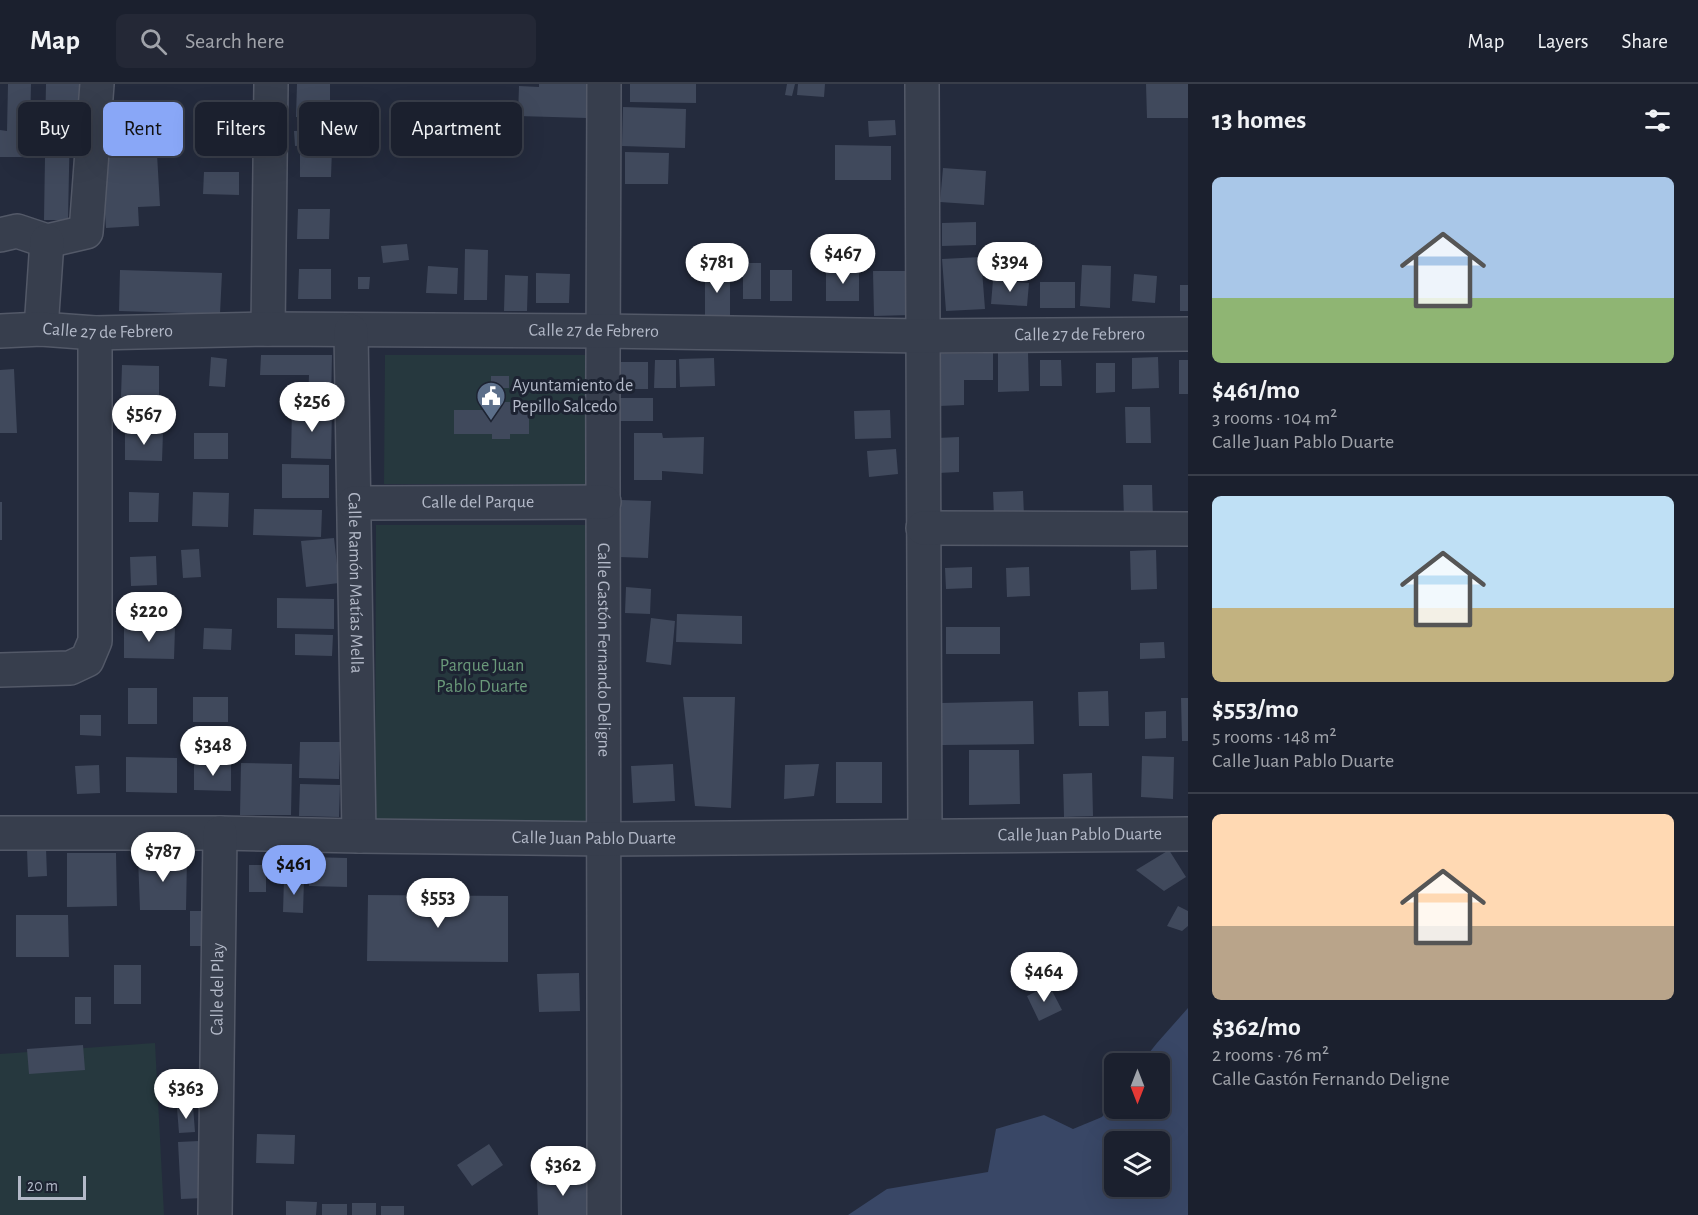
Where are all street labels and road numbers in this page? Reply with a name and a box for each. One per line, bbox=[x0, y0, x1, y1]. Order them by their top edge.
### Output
street label: Calle 27 de Febrero bbox=[42, 320, 173, 342]
street label: Calle 27 de Febrero bbox=[528, 322, 659, 341]
street label: Calle 27 de Febrero bbox=[1014, 325, 1145, 344]
street label: Calle Ramón Matías Mella bbox=[345, 492, 365, 674]
street label: Calle del Parque bbox=[422, 493, 534, 512]
street label: Calle Gastón Fernando Deligne bbox=[594, 543, 613, 757]
street label: Calle Juan Pablo Duarte bbox=[998, 825, 1162, 845]
street label: Calle Juan Pablo Duarte bbox=[512, 829, 676, 848]
street label: Calle del Play bbox=[208, 942, 228, 1035]

